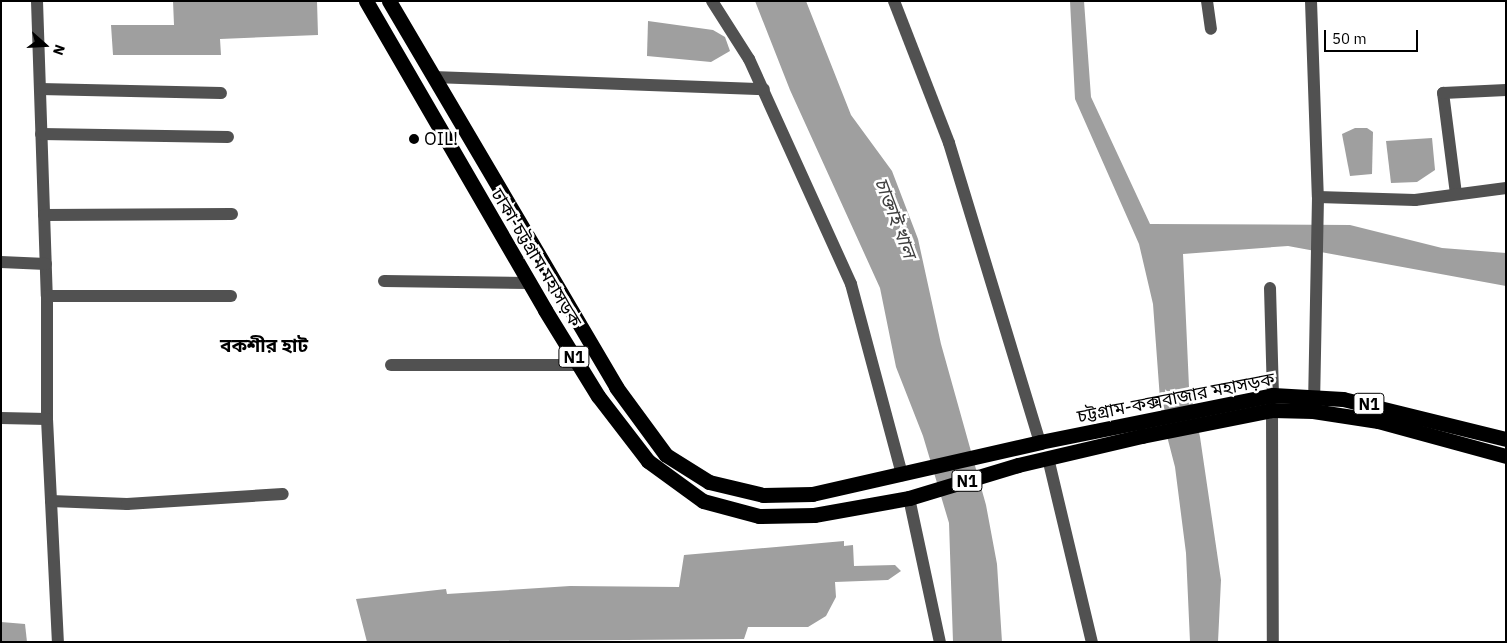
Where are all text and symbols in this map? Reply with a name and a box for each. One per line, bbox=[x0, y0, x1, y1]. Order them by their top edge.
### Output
north arrow bbox=[20, 20, 70, 70]
scale bar bbox=[1327, 20, 1421, 52]
text: 50 m bbox=[1332, 29, 1367, 48]
text: N bbox=[49, 42, 69, 58]
place label: OIL! bbox=[424, 128, 458, 150]
marker: OIL! bbox=[408, 133, 420, 145]
water label: চাক্তাই খাল bbox=[869, 175, 921, 261]
street label: ঢাকা-চট্টগ্রাম মহাসড়ক bbox=[486, 185, 586, 331]
district label: বকশীর হাট bbox=[220, 335, 308, 357]
road number: N1 bbox=[558, 344, 590, 371]
street label: চট্টগ্রাম-কক্সবাজার মহাসড়ক bbox=[1075, 368, 1277, 428]
road number: N1 bbox=[1353, 390, 1385, 418]
road number: N1 bbox=[951, 468, 983, 494]

